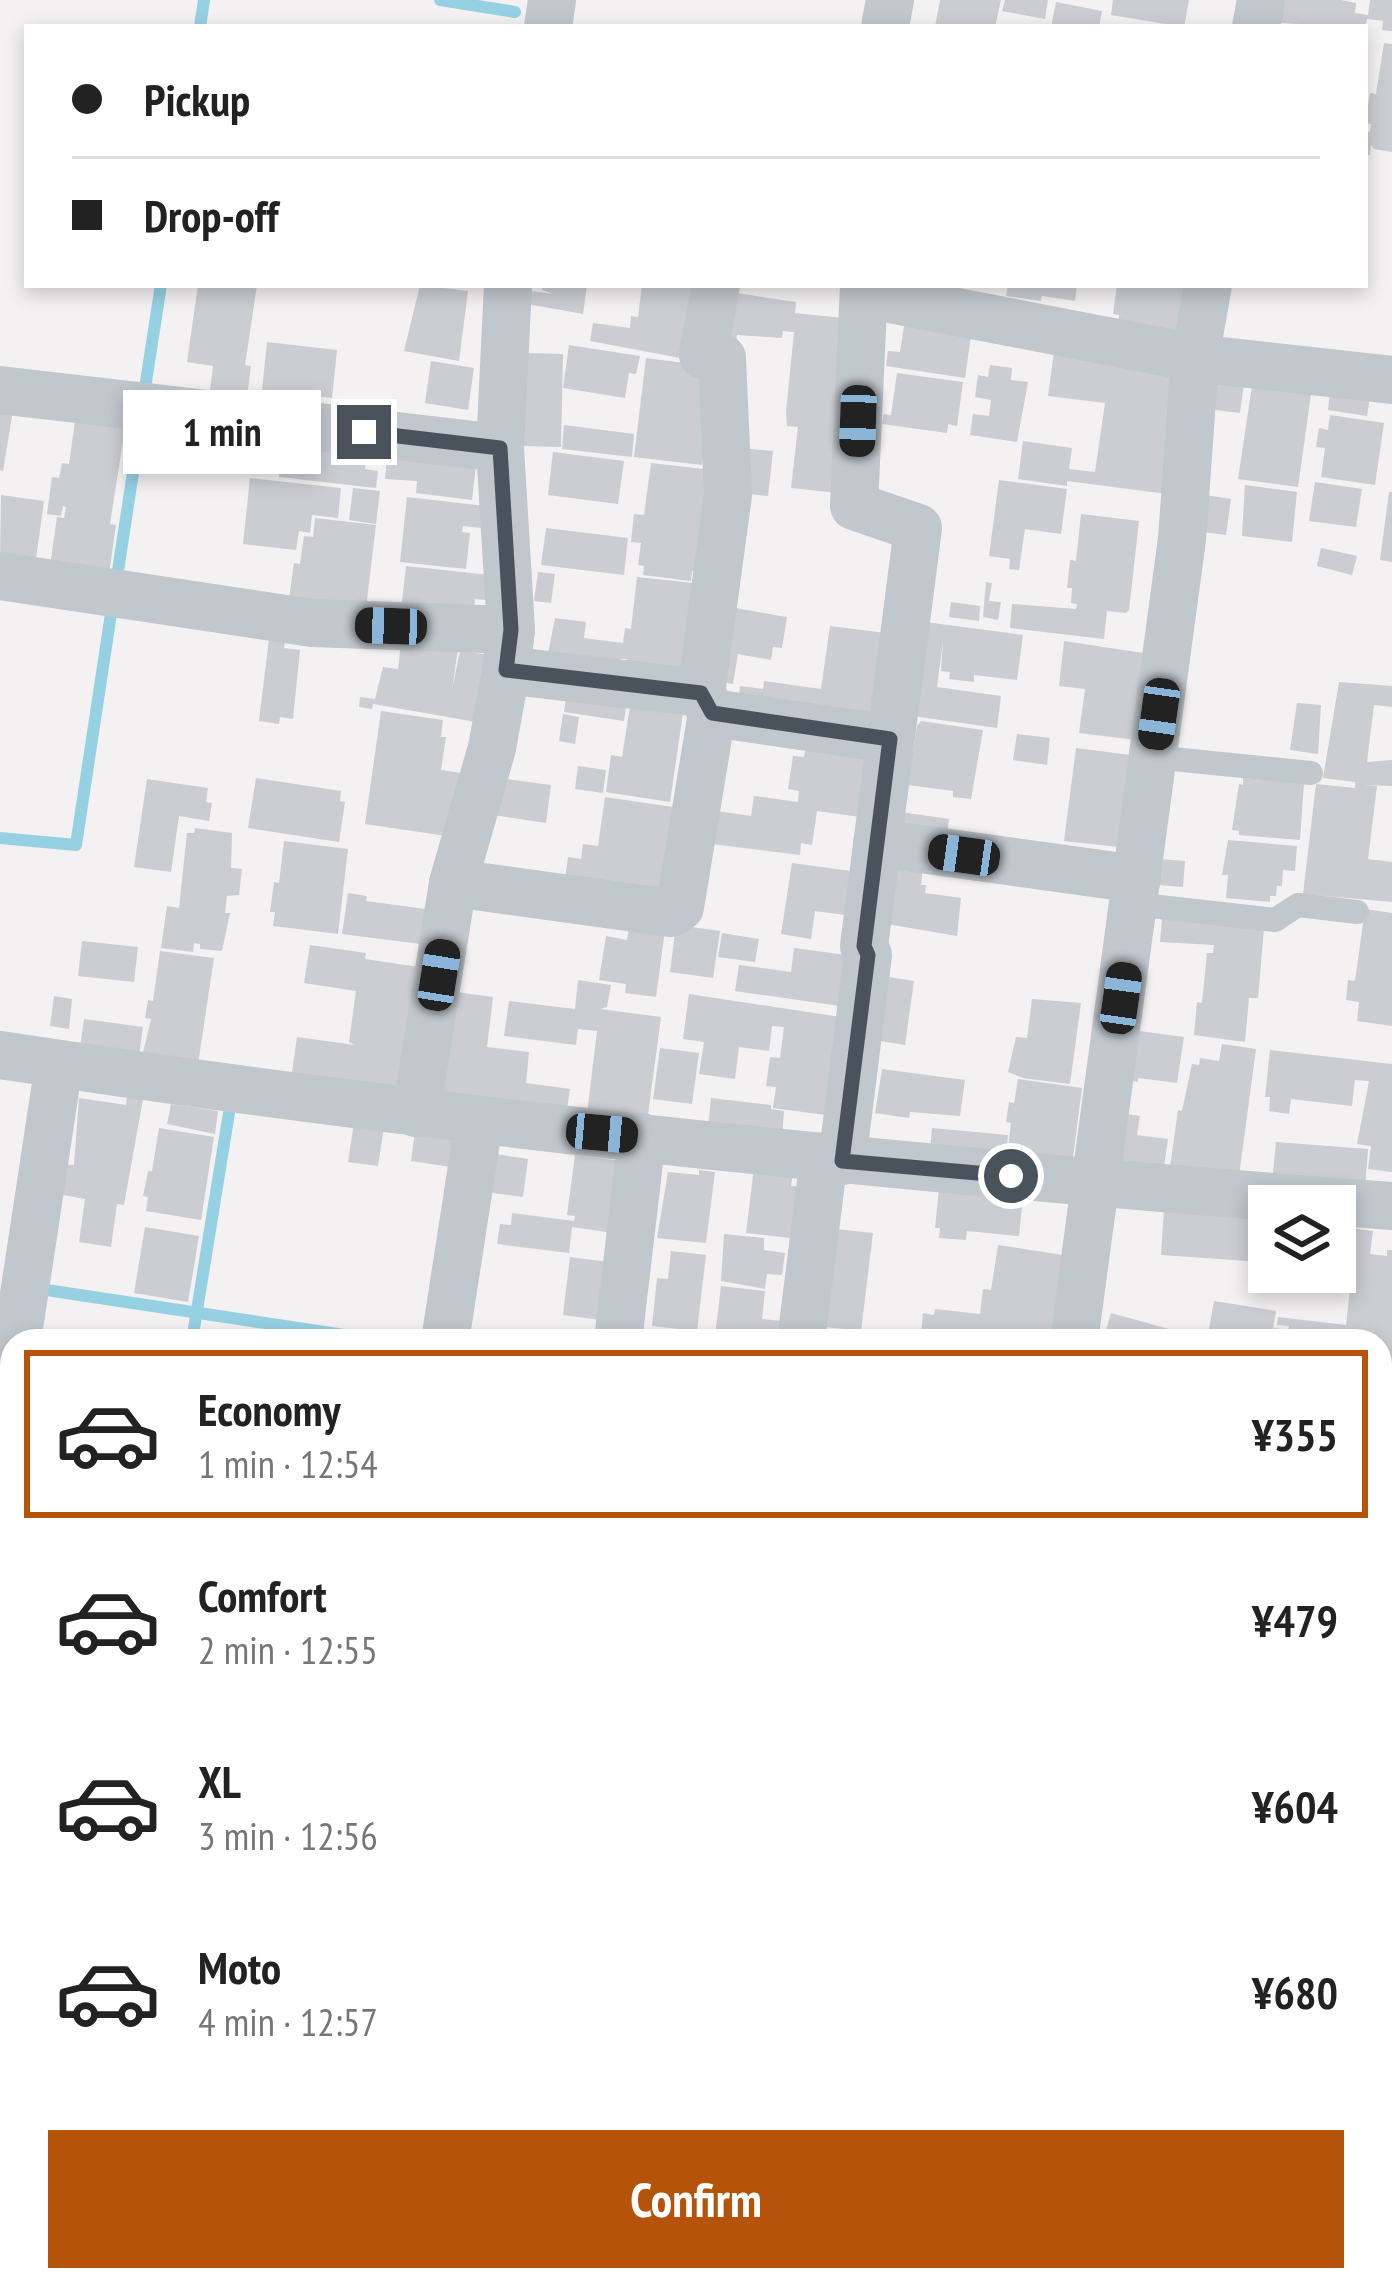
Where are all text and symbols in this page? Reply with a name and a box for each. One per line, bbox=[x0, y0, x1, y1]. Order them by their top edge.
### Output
text: Pickup bbox=[144, 70, 250, 128]
text: Drop-off bbox=[144, 186, 278, 244]
car bbox=[839, 384, 877, 458]
callout: 1 min bbox=[124, 390, 322, 474]
route end bbox=[337, 405, 391, 459]
text: 1 min bbox=[183, 406, 261, 457]
car bbox=[354, 607, 428, 645]
car bbox=[1136, 676, 1182, 752]
car bbox=[926, 832, 1002, 878]
car bbox=[416, 937, 462, 1013]
car bbox=[1098, 960, 1144, 1036]
car bbox=[565, 1112, 639, 1154]
route start bbox=[984, 1149, 1038, 1203]
map controls bbox=[1248, 1185, 1356, 1293]
button: layers bbox=[1248, 1185, 1356, 1293]
icon: car bbox=[54, 1380, 162, 1488]
text: Economy bbox=[198, 1380, 341, 1438]
text: ¥355 bbox=[1252, 1405, 1338, 1463]
text: 1 min · 12:54 bbox=[198, 1438, 378, 1489]
icon: car bbox=[54, 1566, 162, 1674]
text: Comfort bbox=[198, 1566, 327, 1624]
text: ¥479 bbox=[1252, 1591, 1338, 1649]
text: 2 min · 12:55 bbox=[198, 1624, 378, 1675]
icon: car bbox=[54, 1752, 162, 1860]
text: XL bbox=[198, 1752, 241, 1810]
text: ¥604 bbox=[1252, 1777, 1338, 1835]
text: 3 min · 12:56 bbox=[198, 1810, 378, 1861]
icon: car bbox=[54, 1938, 162, 2046]
text: Moto bbox=[198, 1938, 281, 1996]
text: ¥680 bbox=[1252, 1963, 1338, 2021]
text: 4 min · 12:57 bbox=[198, 1996, 378, 2047]
button: Confirm bbox=[48, 2130, 1344, 2268]

